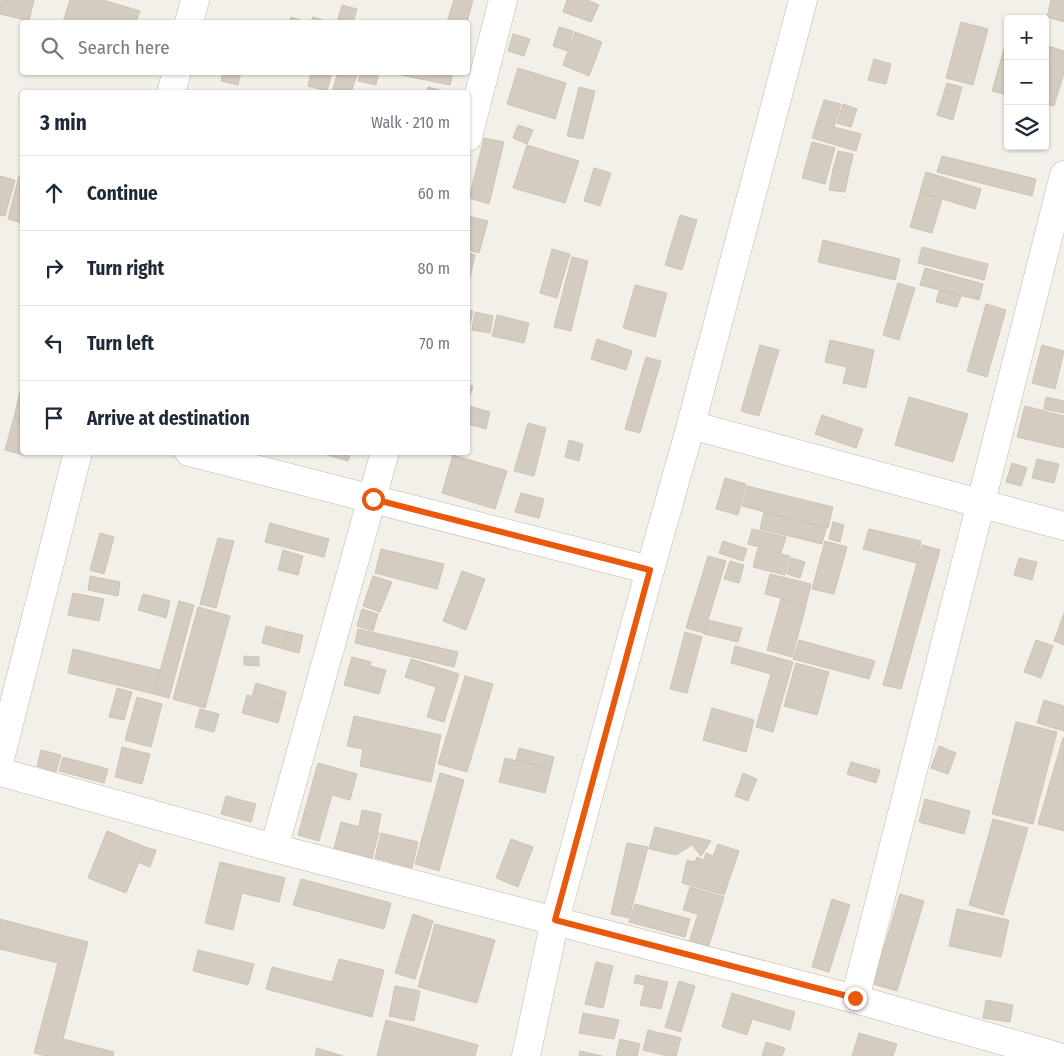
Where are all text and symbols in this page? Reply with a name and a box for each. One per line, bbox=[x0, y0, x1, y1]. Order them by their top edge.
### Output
map controls bbox=[1004, 15, 1049, 150]
button: + bbox=[1004, 15, 1049, 60]
search box bbox=[20, 20, 470, 75]
icon: search bbox=[38, 34, 66, 62]
text: Search here bbox=[78, 36, 170, 59]
button: − bbox=[1004, 60, 1049, 105]
button: layers bbox=[1004, 105, 1049, 150]
text: 3 min bbox=[40, 110, 87, 136]
text: Walk · 210 m bbox=[371, 113, 450, 132]
icon: ahead bbox=[40, 179, 68, 207]
text: Continue bbox=[87, 182, 158, 205]
text: 60 m bbox=[418, 184, 450, 203]
icon: right bbox=[40, 254, 68, 282]
text: Turn right bbox=[87, 257, 164, 280]
text: 80 m bbox=[418, 259, 450, 278]
icon: left bbox=[40, 329, 68, 357]
text: Turn left bbox=[87, 332, 154, 355]
text: 70 m bbox=[419, 334, 450, 353]
icon: arrive bbox=[40, 404, 68, 432]
text: Arrive at destination bbox=[87, 407, 250, 430]
route start bbox=[362, 488, 385, 511]
route end bbox=[844, 987, 867, 1010]

